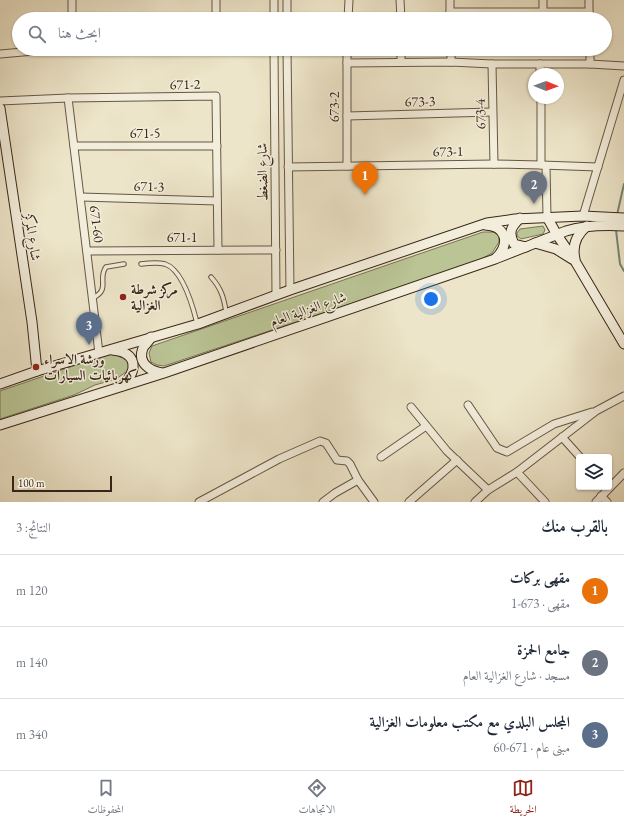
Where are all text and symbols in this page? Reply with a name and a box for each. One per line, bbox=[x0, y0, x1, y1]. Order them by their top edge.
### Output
search box bbox=[12, 12, 612, 56]
icon: search bbox=[26, 23, 48, 45]
text: ابحث هنا bbox=[58, 23, 101, 42]
north arrow bbox=[528, 68, 564, 104]
street label: 671-2 bbox=[169, 75, 201, 93]
street label: 673-2 bbox=[325, 91, 343, 122]
street label: 673-3 bbox=[404, 92, 436, 110]
street label: 673-4 bbox=[471, 98, 489, 130]
street label: 671-5 bbox=[130, 124, 160, 142]
street label: 673-1 bbox=[432, 142, 464, 160]
street label: شارع الضغط bbox=[252, 143, 275, 201]
pin: 1 bbox=[352, 162, 378, 195]
pin: 2 bbox=[521, 171, 547, 204]
street label: 671-3 bbox=[133, 177, 165, 195]
street label: 671-60 bbox=[86, 204, 108, 244]
street label: شارع المركز bbox=[18, 210, 45, 262]
street label: 671-1 bbox=[167, 228, 197, 246]
place label: مركز شرطة الغزالية bbox=[131, 280, 178, 315]
street label: شارع الغزالية العام bbox=[267, 288, 350, 334]
your location bbox=[421, 289, 441, 309]
marker: مركز شرطة الغزالية bbox=[118, 292, 128, 302]
pin: 3 bbox=[76, 312, 102, 345]
place label: ورشة الاسراء كهربائيات السيارات bbox=[44, 350, 137, 385]
marker: ورشة الاسراء كهربائيات السيارات bbox=[31, 362, 41, 372]
map controls bbox=[576, 454, 612, 490]
button: layers bbox=[576, 454, 612, 490]
scale bar bbox=[12, 474, 112, 493]
text: 100 m bbox=[18, 476, 45, 490]
text: بالقرب منك bbox=[541, 515, 608, 537]
text: النتائج: 3 bbox=[16, 519, 51, 536]
text: مقهى بركات bbox=[510, 568, 570, 587]
text: 120 m bbox=[16, 582, 47, 599]
text: 1 bbox=[592, 582, 598, 599]
text: مقهى · 673-1 bbox=[511, 595, 570, 612]
text: جامع الحمزة bbox=[517, 640, 570, 659]
text: 140 m bbox=[16, 654, 47, 671]
text: 2 bbox=[592, 654, 598, 671]
text: مسجد · شارع الغزالية العام bbox=[463, 667, 570, 684]
text: المجلس البلدي مع مكتب معلومات الغزالية bbox=[370, 712, 570, 731]
text: 340 m bbox=[16, 726, 47, 743]
text: 3 bbox=[592, 726, 598, 743]
text: مبنى عام · 671-60 bbox=[493, 739, 570, 756]
tab: المحفوظات bbox=[87, 777, 124, 820]
tab: الاتجاهات bbox=[298, 777, 335, 820]
tab: الخريطة bbox=[510, 777, 537, 820]

